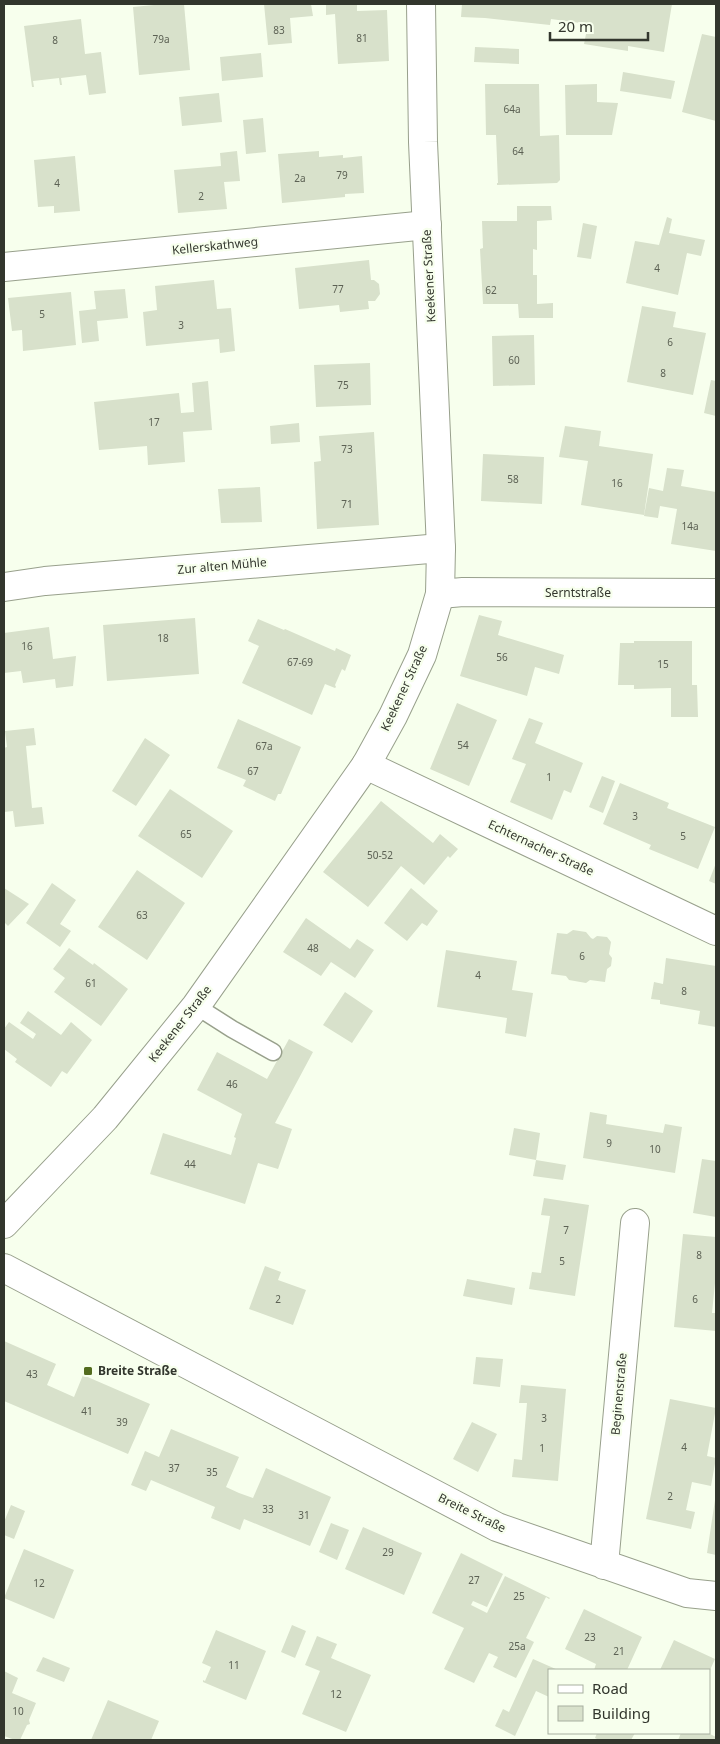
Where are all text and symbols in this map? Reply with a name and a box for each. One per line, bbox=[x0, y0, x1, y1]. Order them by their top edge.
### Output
scale bar bbox=[550, 10, 648, 42]
text: 20 m bbox=[558, 16, 593, 36]
house number: 83 bbox=[273, 23, 285, 37]
house number: 81 bbox=[356, 31, 368, 45]
house number: 79a bbox=[152, 32, 170, 46]
house number: 8 bbox=[52, 33, 58, 47]
house number: 64a bbox=[503, 102, 521, 116]
house number: 64 bbox=[512, 144, 524, 158]
house number: 79 bbox=[336, 168, 348, 182]
house number: 2a bbox=[294, 171, 306, 185]
house number: 4 bbox=[54, 176, 60, 190]
house number: 2 bbox=[198, 189, 204, 203]
street label: Keekener Straße bbox=[418, 229, 439, 323]
street label: Kellerskathweg bbox=[171, 233, 259, 258]
house number: 4 bbox=[654, 261, 660, 275]
house number: 77 bbox=[332, 282, 344, 296]
house number: 62 bbox=[485, 283, 497, 297]
house number: 5 bbox=[39, 307, 45, 321]
house number: 3 bbox=[178, 318, 184, 332]
house number: 6 bbox=[667, 335, 673, 349]
house number: 60 bbox=[508, 353, 520, 367]
house number: 8 bbox=[660, 366, 666, 380]
house number: 75 bbox=[337, 378, 349, 392]
house number: 17 bbox=[148, 415, 160, 429]
house number: 73 bbox=[341, 442, 353, 456]
house number: 58 bbox=[507, 472, 519, 486]
house number: 16 bbox=[611, 476, 623, 490]
house number: 71 bbox=[341, 497, 353, 511]
house number: 14a bbox=[681, 519, 699, 533]
street label: Zur alten Mühle bbox=[177, 553, 267, 578]
street label: Serntstraße bbox=[545, 584, 611, 601]
house number: 18 bbox=[157, 631, 169, 645]
house number: 16 bbox=[21, 639, 33, 653]
street label: Keekener Straße bbox=[376, 642, 431, 734]
house number: 56 bbox=[496, 650, 508, 664]
house number: 67-69 bbox=[287, 655, 313, 669]
house number: 15 bbox=[657, 657, 669, 671]
house number: 54 bbox=[457, 738, 469, 752]
house number: 67a bbox=[255, 739, 273, 753]
house number: 67 bbox=[247, 764, 259, 778]
house number: 1 bbox=[546, 770, 552, 784]
house number: 3 bbox=[632, 809, 638, 823]
street label: Echternacher Straße bbox=[486, 816, 597, 880]
house number: 65 bbox=[180, 827, 192, 841]
house number: 5 bbox=[680, 829, 686, 843]
house number: 50-52 bbox=[367, 848, 393, 862]
house number: 63 bbox=[136, 908, 148, 922]
house number: 48 bbox=[307, 941, 319, 955]
house number: 6 bbox=[579, 949, 585, 963]
house number: 4 bbox=[475, 968, 481, 982]
house number: 61 bbox=[85, 976, 97, 990]
street label: Keekener Straße bbox=[144, 982, 215, 1066]
house number: 8 bbox=[681, 984, 687, 998]
house number: 46 bbox=[226, 1077, 238, 1091]
house number: 9 bbox=[606, 1136, 612, 1150]
house number: 10 bbox=[649, 1142, 661, 1156]
house number: 44 bbox=[184, 1157, 196, 1171]
house number: 7 bbox=[563, 1223, 569, 1237]
house number: 8 bbox=[696, 1248, 702, 1262]
house number: 5 bbox=[559, 1254, 565, 1268]
house number: 2 bbox=[275, 1292, 281, 1306]
house number: 6 bbox=[692, 1292, 698, 1306]
street label: Beginenstraße bbox=[606, 1352, 631, 1436]
place label: Breite Straße bbox=[98, 1362, 177, 1379]
marker: Breite Straße bbox=[82, 1365, 94, 1377]
house number: 43 bbox=[26, 1367, 38, 1381]
house number: 41 bbox=[81, 1404, 93, 1418]
house number: 3 bbox=[541, 1411, 547, 1425]
house number: 39 bbox=[116, 1415, 128, 1429]
house number: 4 bbox=[681, 1440, 687, 1454]
house number: 1 bbox=[539, 1441, 545, 1455]
house number: 37 bbox=[168, 1461, 180, 1475]
house number: 35 bbox=[206, 1465, 218, 1479]
street label: Breite Straße bbox=[436, 1489, 509, 1536]
house number: 2 bbox=[667, 1489, 673, 1503]
house number: 33 bbox=[262, 1502, 274, 1516]
house number: 31 bbox=[298, 1508, 310, 1522]
house number: 29 bbox=[382, 1545, 394, 1559]
house number: 27 bbox=[468, 1573, 480, 1587]
house number: 12 bbox=[33, 1576, 45, 1590]
house number: 25 bbox=[513, 1589, 525, 1603]
house number: 23 bbox=[584, 1630, 596, 1644]
house number: 25a bbox=[508, 1639, 526, 1653]
house number: 21 bbox=[613, 1644, 625, 1658]
house number: 11 bbox=[228, 1658, 240, 1672]
legend bbox=[548, 1669, 710, 1734]
text: Road bbox=[592, 1678, 628, 1698]
house number: 12 bbox=[330, 1687, 342, 1701]
text: Building bbox=[592, 1703, 650, 1723]
house number: 10 bbox=[12, 1704, 24, 1718]

